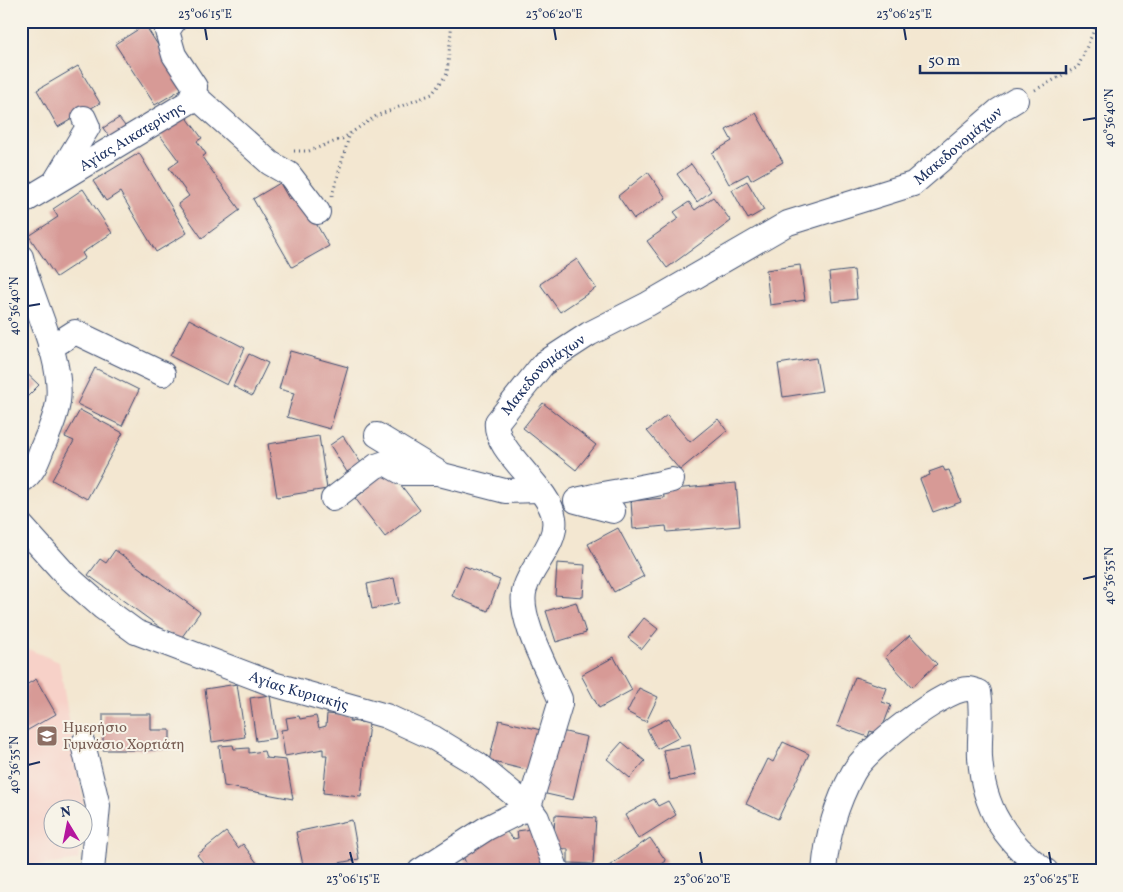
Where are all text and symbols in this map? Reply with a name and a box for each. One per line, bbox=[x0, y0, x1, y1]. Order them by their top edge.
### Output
text: 23°06'15"E bbox=[178, 7, 232, 23]
text: 23°06'20"E bbox=[526, 7, 582, 23]
text: 23°06'25"E bbox=[876, 7, 932, 23]
scale bar bbox=[920, 42, 1067, 74]
text: 50 m bbox=[928, 51, 960, 72]
text: 40°36'40"N bbox=[1102, 88, 1118, 147]
street label: Αγίας Αικατερίνης bbox=[76, 98, 189, 177]
street label: Μακεδονομάχων bbox=[910, 103, 1008, 191]
text: 40°36'40"N bbox=[7, 276, 23, 335]
street label: Μακεδονομάχων bbox=[497, 330, 590, 421]
text: 40°36'35"N bbox=[1102, 547, 1118, 605]
street label: Αγίας Κυριακής bbox=[246, 667, 351, 717]
place label: Ημερήσιο Γυμνάσιο Χορτιάτη bbox=[63, 718, 185, 756]
school or university icon: Ημερήσιο Γυμνάσιο Χορτιάτη bbox=[35, 724, 59, 748]
text: 40°36'35"N bbox=[7, 736, 23, 794]
north arrow bbox=[42, 800, 92, 850]
text: N bbox=[59, 802, 73, 823]
text: 23°06'15"E bbox=[326, 872, 380, 888]
text: 23°06'20"E bbox=[674, 872, 730, 888]
text: 23°06'25"E bbox=[1023, 872, 1079, 888]

